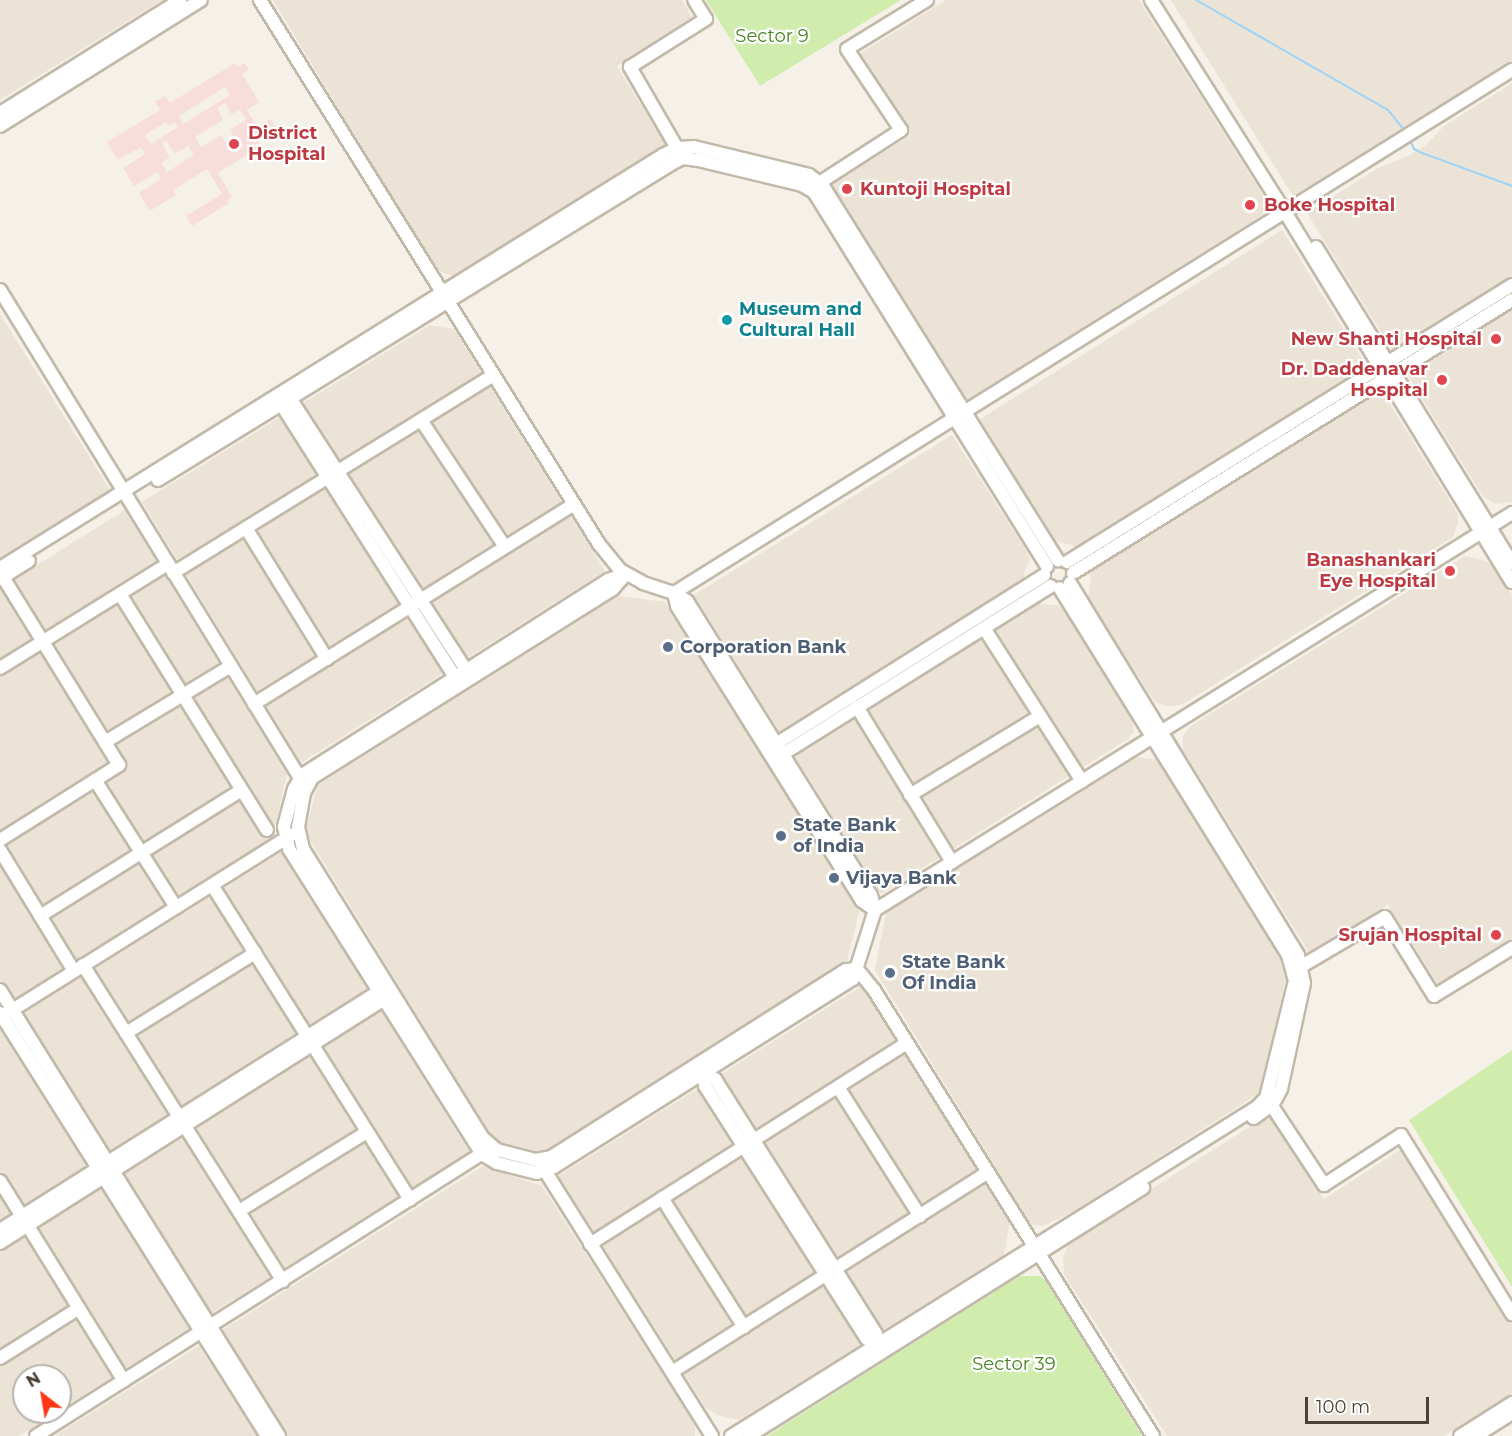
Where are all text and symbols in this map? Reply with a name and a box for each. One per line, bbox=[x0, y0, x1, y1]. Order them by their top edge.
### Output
park label: Sector 9 bbox=[735, 25, 809, 47]
place label: District Hospital bbox=[248, 123, 326, 166]
marker: District Hospital bbox=[225, 135, 243, 153]
place label: Kuntoji Hospital bbox=[860, 178, 1011, 200]
marker: Kuntoji Hospital bbox=[838, 180, 856, 198]
place label: Boke Hospital bbox=[1264, 194, 1395, 216]
marker: Boke Hospital bbox=[1241, 196, 1259, 214]
place label: Museum and Cultural Hall bbox=[739, 299, 862, 342]
marker: Museum and Cultural Hall bbox=[720, 313, 734, 327]
place label: New Shanti Hospital bbox=[1291, 328, 1482, 350]
marker: New Shanti Hospital bbox=[1487, 330, 1505, 348]
place label: Dr. Daddenavar Hospital bbox=[1281, 359, 1428, 401]
marker: Dr. Daddenavar Hospital bbox=[1433, 371, 1451, 389]
place label: Banashankari Eye Hospital bbox=[1306, 550, 1436, 592]
marker: Banashankari Eye Hospital bbox=[1441, 562, 1459, 580]
place label: Corporation Bank bbox=[680, 636, 846, 658]
marker: Corporation Bank bbox=[661, 640, 675, 654]
place label: State Bank of India bbox=[793, 815, 896, 858]
marker: State Bank of India bbox=[774, 829, 788, 843]
place label: Vijaya Bank bbox=[846, 867, 957, 889]
marker: Vijaya Bank bbox=[827, 871, 841, 885]
place label: Srujan Hospital bbox=[1338, 924, 1482, 946]
marker: Srujan Hospital bbox=[1487, 926, 1505, 944]
place label: State Bank Of India bbox=[902, 952, 1005, 994]
marker: State Bank Of India bbox=[883, 966, 897, 980]
park label: Sector 39 bbox=[972, 1353, 1056, 1375]
north arrow bbox=[12, 1364, 72, 1424]
text: N bbox=[23, 1368, 44, 1391]
scale bar bbox=[1308, 1385, 1432, 1423]
text: 100 m bbox=[1316, 1396, 1370, 1418]

